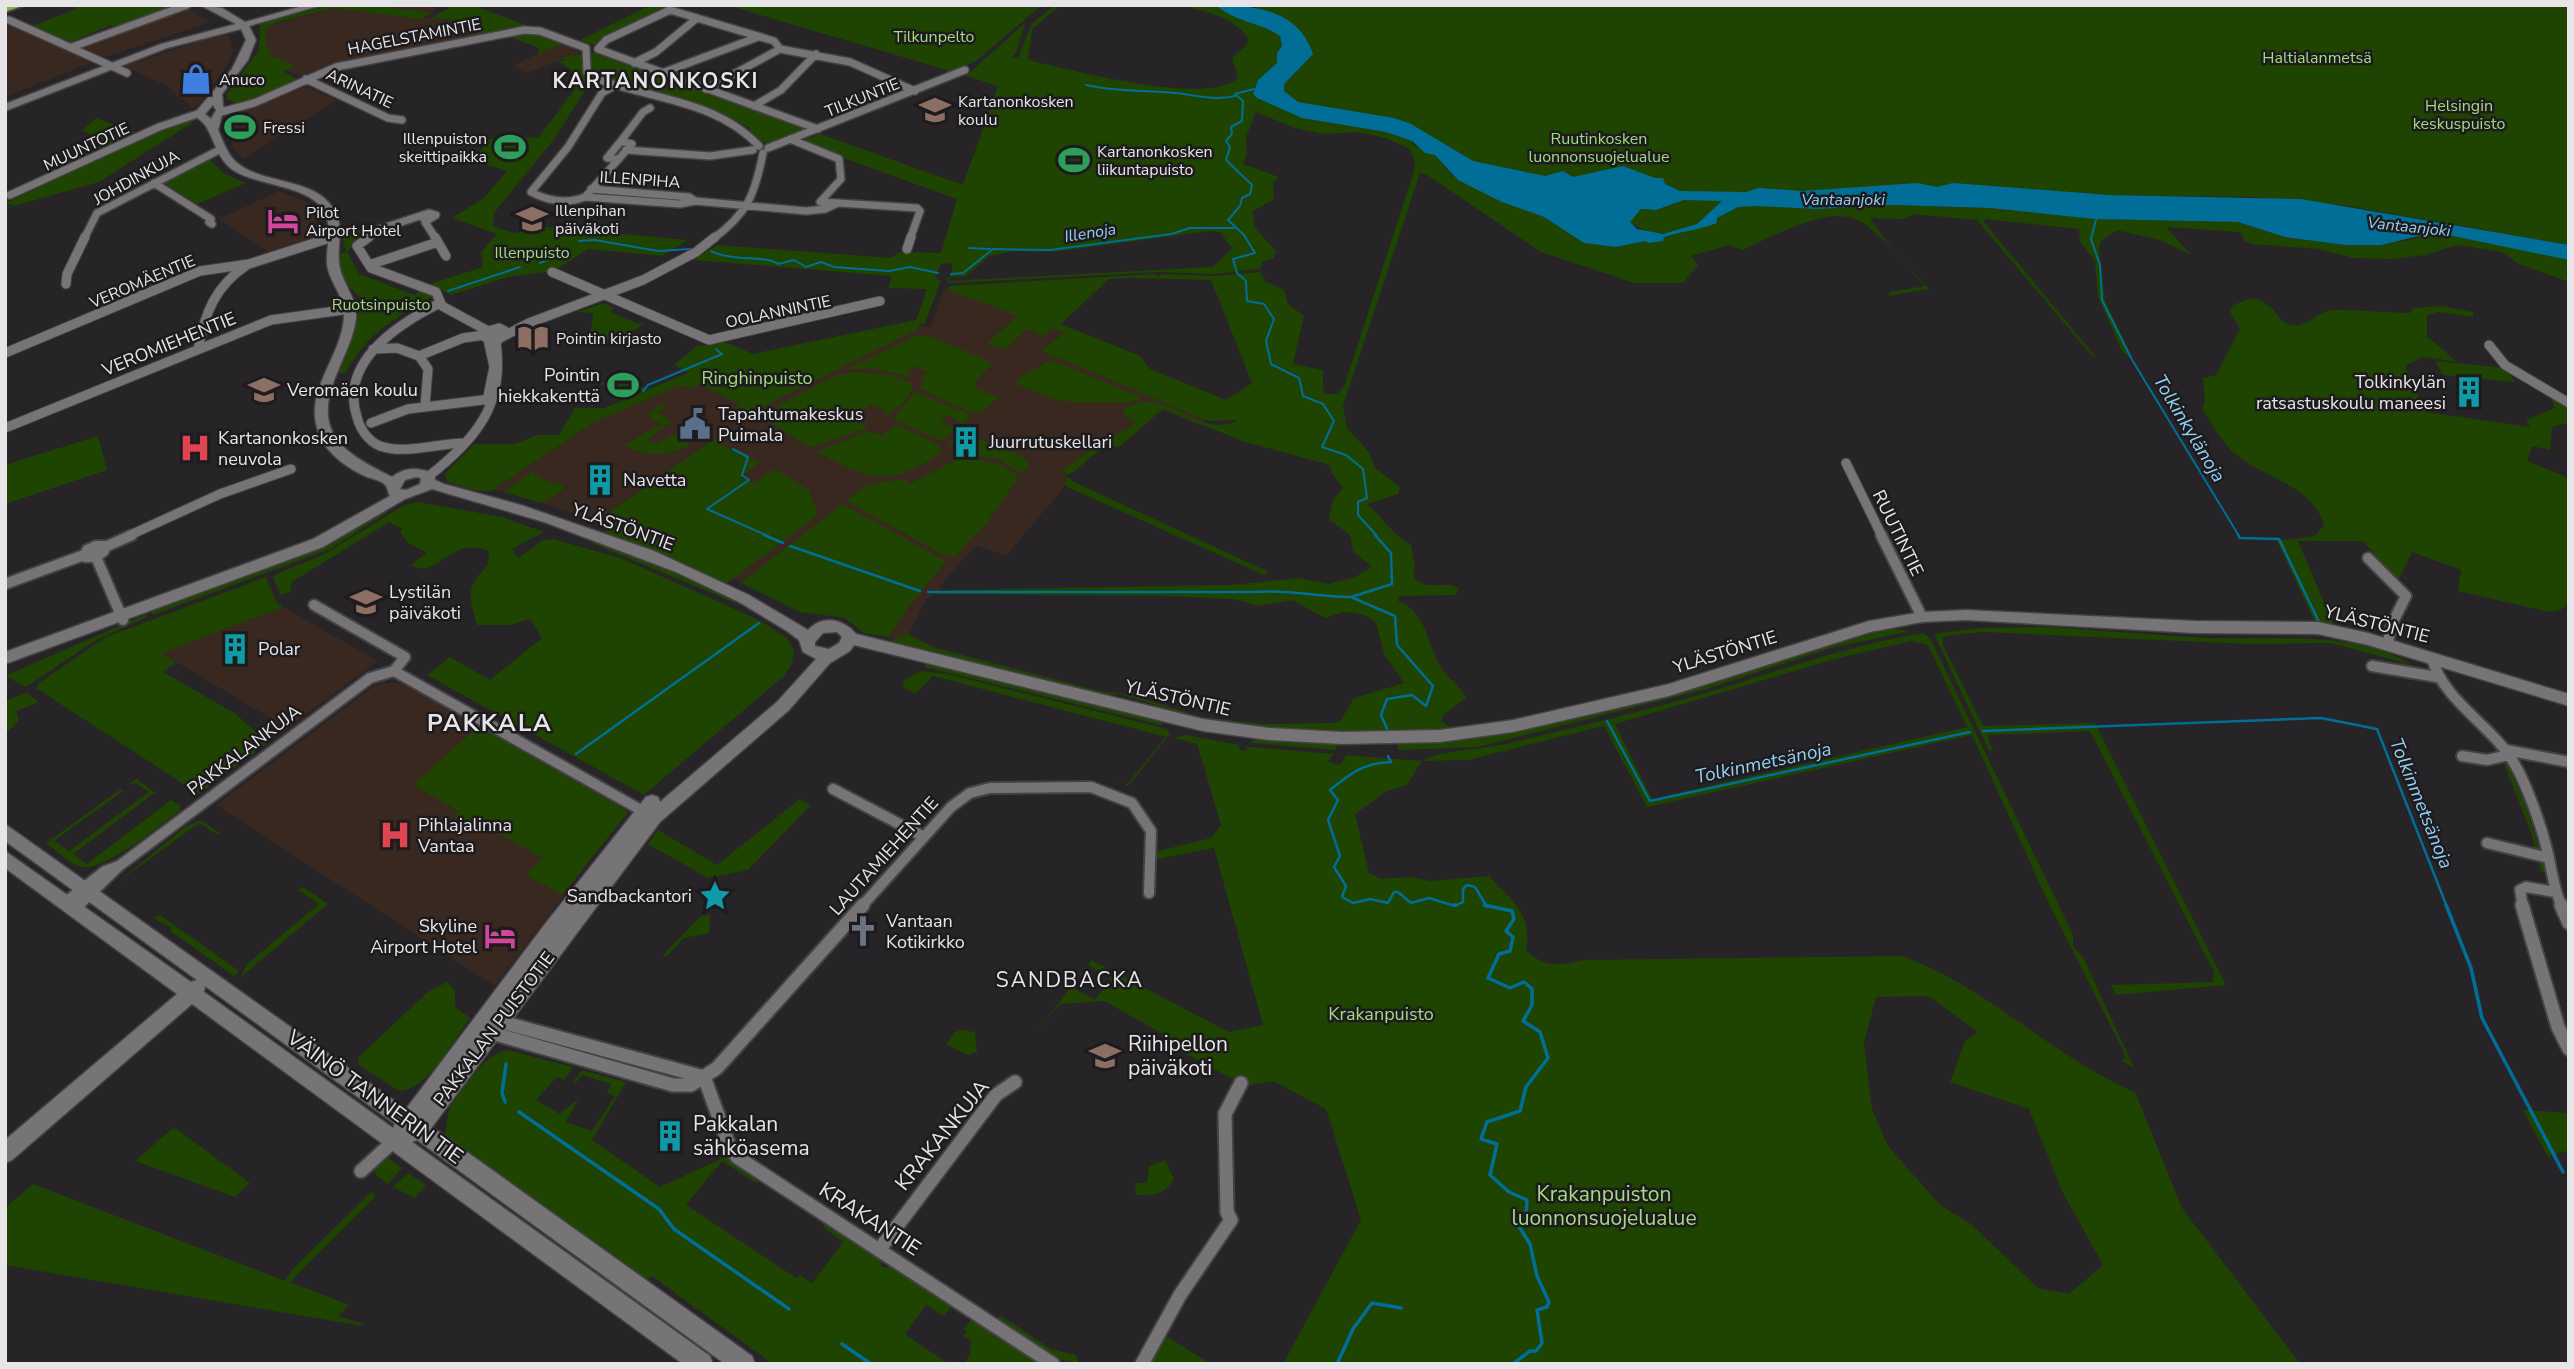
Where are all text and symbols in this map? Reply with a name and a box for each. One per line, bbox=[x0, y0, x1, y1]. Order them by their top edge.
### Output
street label: HAGELSTAMINTIE bbox=[346, 13, 483, 61]
park label: Tilkunpelto bbox=[894, 26, 975, 48]
park label: Haltialanmetsä bbox=[2262, 47, 2372, 69]
shop icon: Anuco bbox=[179, 62, 213, 96]
street label: ARINATIE bbox=[322, 64, 397, 114]
district label: KARTANONKOSKI bbox=[553, 67, 759, 95]
place label: Anuco bbox=[219, 69, 265, 91]
street label: TILKUNTIE bbox=[822, 73, 903, 123]
place label: Kartanonkosken koulu bbox=[958, 91, 1074, 131]
school or university icon: Kartanonkosken koulu bbox=[918, 93, 952, 127]
park label: Helsingin keskuspuisto bbox=[2413, 95, 2505, 135]
sports icon: Fressi bbox=[223, 110, 257, 144]
street label: MUUNTOTIE bbox=[40, 117, 133, 176]
place label: Fressi bbox=[263, 117, 305, 139]
place label: Illenpuiston skeittipaikka bbox=[399, 128, 487, 168]
park label: Ruutinkosken luonnonsuojelualue bbox=[1528, 128, 1670, 168]
sports icon: Illenpuiston skeittipaikka bbox=[493, 130, 527, 164]
place label: Kartanonkosken liikuntapuisto bbox=[1097, 141, 1213, 181]
sports icon: Kartanonkosken liikuntapuisto bbox=[1057, 143, 1091, 177]
street label: JOHDINKUJA bbox=[89, 145, 184, 211]
street label: ILLENPIHA bbox=[599, 166, 681, 194]
water label: Vantaanjoki bbox=[1801, 189, 1885, 211]
place label: Illenpihan päiväkoti bbox=[555, 200, 626, 240]
place label: Pilot Airport Hotel bbox=[306, 202, 401, 242]
school or university icon: Illenpihan päiväkoti bbox=[515, 202, 549, 236]
hotel icon: Pilot Airport Hotel bbox=[266, 204, 300, 238]
water label: Vantaanjoki bbox=[2366, 212, 2452, 242]
water label: Illenoja bbox=[1063, 218, 1118, 248]
park label: Illenpuisto bbox=[494, 242, 570, 264]
street label: VEROMÄENTIE bbox=[85, 250, 199, 314]
street label: OOLANNINTIE bbox=[723, 290, 833, 334]
park label: Ruotsinpuisto bbox=[332, 294, 430, 316]
street label: VEROMIEHENTIE bbox=[97, 306, 240, 382]
library icon: Pointin kirjasto bbox=[516, 321, 550, 355]
place label: Pointin kirjasto bbox=[556, 328, 662, 350]
place label: Pointin hiekkakenttä bbox=[498, 363, 600, 408]
park label: Ringhinpuisto bbox=[701, 366, 813, 390]
sports icon: Pointin hiekkakenttä bbox=[606, 368, 640, 402]
water label: Tolkinkylänoja bbox=[2147, 370, 2232, 487]
place label: Tolkinkylän ratsastuskoulu maneesi bbox=[2256, 370, 2446, 415]
school or university icon: Veromäen koulu bbox=[247, 373, 281, 407]
building icon: Tolkinkylän ratsastuskoulu maneesi bbox=[2452, 375, 2486, 409]
place label: Veromäen koulu bbox=[286, 378, 418, 402]
place label: Tapahtumakeskus Puimala bbox=[718, 402, 863, 447]
public building icon: Tapahtumakeskus Puimala bbox=[678, 407, 712, 441]
building icon: Juurrutuskellari bbox=[949, 425, 983, 459]
place label: Kartanonkosken neuvola bbox=[218, 426, 348, 471]
place label: Juurrutuskellari bbox=[988, 430, 1112, 454]
hospital icon: Kartanonkosken neuvola bbox=[178, 431, 212, 465]
building icon: Navetta bbox=[583, 463, 617, 497]
place label: Navetta bbox=[623, 468, 686, 492]
street label: RUUTINTIE bbox=[1867, 486, 1929, 580]
street label: YLÄSTÖNTIE bbox=[568, 497, 678, 557]
place label: Lystilän päiväkoti bbox=[389, 580, 461, 625]
school or university icon: Lystilän päiväkoti bbox=[349, 585, 383, 619]
street label: YLÄSTÖNTIE bbox=[2321, 599, 2432, 649]
street label: YLÄSTÖNTIE bbox=[1669, 625, 1780, 679]
building icon: Polar bbox=[218, 632, 252, 666]
place label: Polar bbox=[258, 637, 301, 661]
street label: YLÄSTÖNTIE bbox=[1122, 674, 1233, 722]
street label: PAKKALANKUJA bbox=[182, 699, 306, 801]
district label: PAKKALA bbox=[427, 707, 553, 739]
water label: Tolkinmetsänoja bbox=[2383, 734, 2459, 873]
water label: Tolkinmetsänoja bbox=[1693, 736, 1834, 790]
street label: LAUTAMIEHENTIE bbox=[824, 791, 944, 921]
place label: Pihlajalinna Vantaa bbox=[417, 813, 512, 858]
hospital icon: Pihlajalinna Vantaa bbox=[378, 818, 412, 852]
place icon: Sandbackantori bbox=[698, 879, 732, 913]
place label: Sandbackantori bbox=[567, 884, 692, 908]
place label: Vantaan Kotikirkko bbox=[885, 909, 965, 954]
place label: Skyline Airport Hotel bbox=[370, 914, 478, 959]
church icon: Vantaan Kotikirkko bbox=[846, 914, 880, 948]
hotel icon: Skyline Airport Hotel bbox=[483, 919, 517, 953]
street label: PAKKALAN PUISTOTIE bbox=[428, 947, 560, 1111]
district label: SANDBACKA bbox=[996, 966, 1144, 994]
park label: Krakanpuisto bbox=[1328, 1002, 1434, 1026]
street label: VÄINÖ TANNERIN TIE bbox=[280, 1023, 469, 1170]
place label: Riihipellon päiväkoti bbox=[1128, 1030, 1228, 1082]
school or university icon: Riihipellon päiväkoti bbox=[1088, 1039, 1122, 1073]
street label: KRAKANKUJA bbox=[889, 1074, 995, 1196]
place label: Pakkalan sähköasema bbox=[693, 1110, 810, 1162]
building icon: Pakkalan sähköasema bbox=[653, 1119, 687, 1153]
street label: KRAKANTIE bbox=[814, 1176, 926, 1262]
park label: Krakanpuiston luonnonsuojelualue bbox=[1511, 1180, 1697, 1232]

